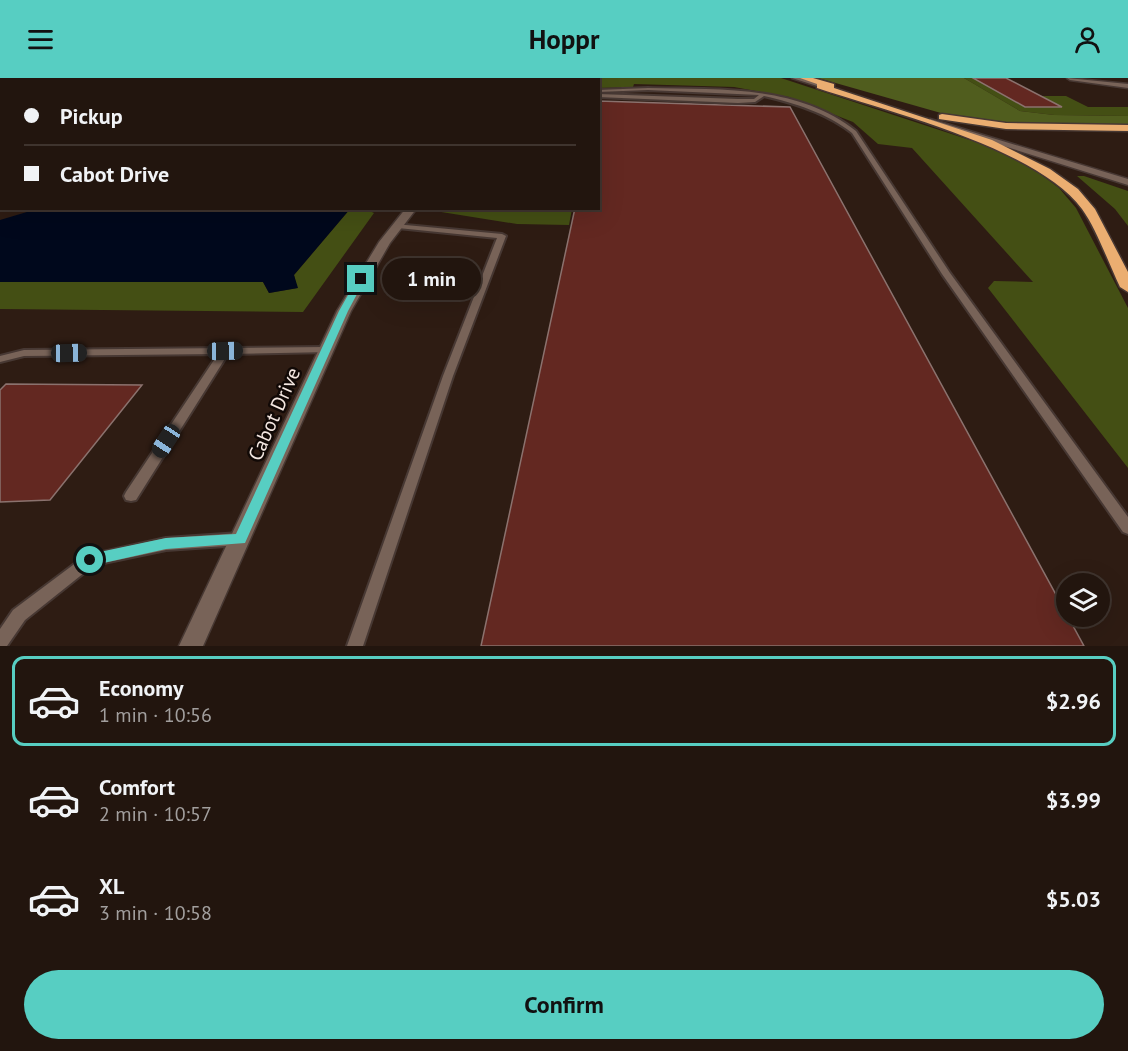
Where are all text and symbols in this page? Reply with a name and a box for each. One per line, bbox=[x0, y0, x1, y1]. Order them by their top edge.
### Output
text: Hoppr bbox=[529, 22, 599, 56]
icon: menu bbox=[24, 23, 57, 56]
icon: person bbox=[1071, 23, 1104, 56]
text: Pickup bbox=[60, 102, 123, 130]
text: Cabot Drive bbox=[60, 160, 169, 188]
callout: 1 min bbox=[382, 258, 481, 300]
route end bbox=[347, 265, 374, 292]
text: 1 min bbox=[407, 266, 456, 292]
car bbox=[207, 342, 243, 360]
car bbox=[51, 344, 87, 362]
street label: Cabot Drive bbox=[242, 363, 306, 465]
car bbox=[149, 421, 183, 461]
route start bbox=[76, 546, 103, 573]
map controls bbox=[1056, 573, 1110, 627]
button: layers bbox=[1056, 573, 1110, 627]
icon: car bbox=[27, 674, 81, 728]
text: Economy bbox=[99, 674, 183, 702]
text: $2.96 bbox=[1046, 687, 1101, 715]
text: 1 min · 10:56 bbox=[99, 702, 212, 728]
icon: car bbox=[27, 773, 81, 827]
text: Comfort bbox=[99, 773, 175, 801]
text: $3.99 bbox=[1046, 786, 1101, 814]
text: 2 min · 10:57 bbox=[99, 801, 212, 827]
icon: car bbox=[27, 872, 81, 926]
text: XL bbox=[99, 872, 124, 900]
text: $5.03 bbox=[1046, 885, 1101, 913]
text: 3 min · 10:58 bbox=[99, 900, 212, 926]
button: Confirm bbox=[24, 970, 1104, 1039]

